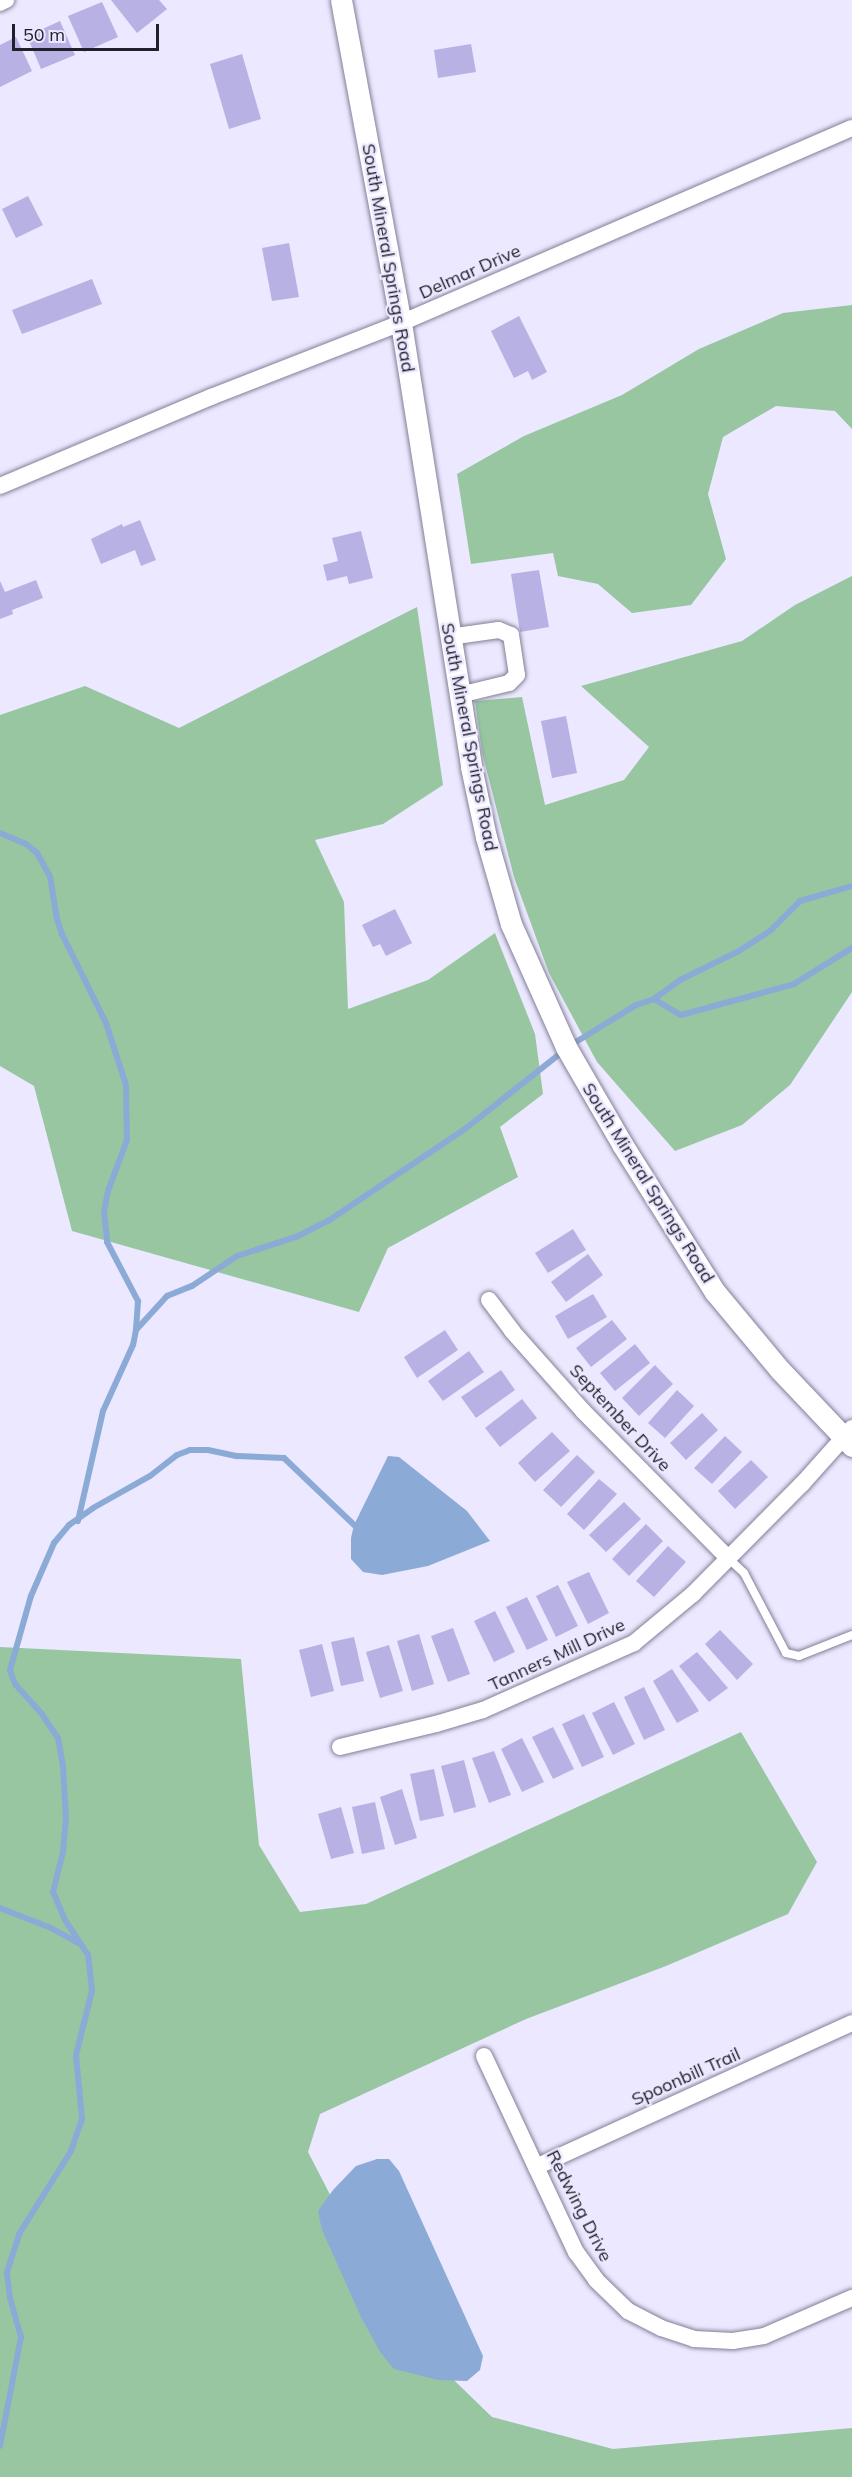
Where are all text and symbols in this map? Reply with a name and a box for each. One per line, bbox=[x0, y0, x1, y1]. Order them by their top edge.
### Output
scale bar bbox=[15, 12, 162, 50]
text: 50 m bbox=[23, 23, 65, 46]
street label: South Mineral Springs Road bbox=[357, 142, 419, 374]
street label: Delmar Drive bbox=[416, 240, 524, 304]
street label: South Mineral Springs Road bbox=[436, 621, 502, 853]
street label: South Mineral Springs Road bbox=[577, 1079, 719, 1287]
street label: September Drive bbox=[565, 1360, 675, 1476]
street label: Tanners Mill Drive bbox=[485, 1614, 629, 1696]
street label: Spoonbill Trail bbox=[628, 2043, 744, 2111]
street label: Redwing Drive bbox=[542, 2147, 616, 2265]

